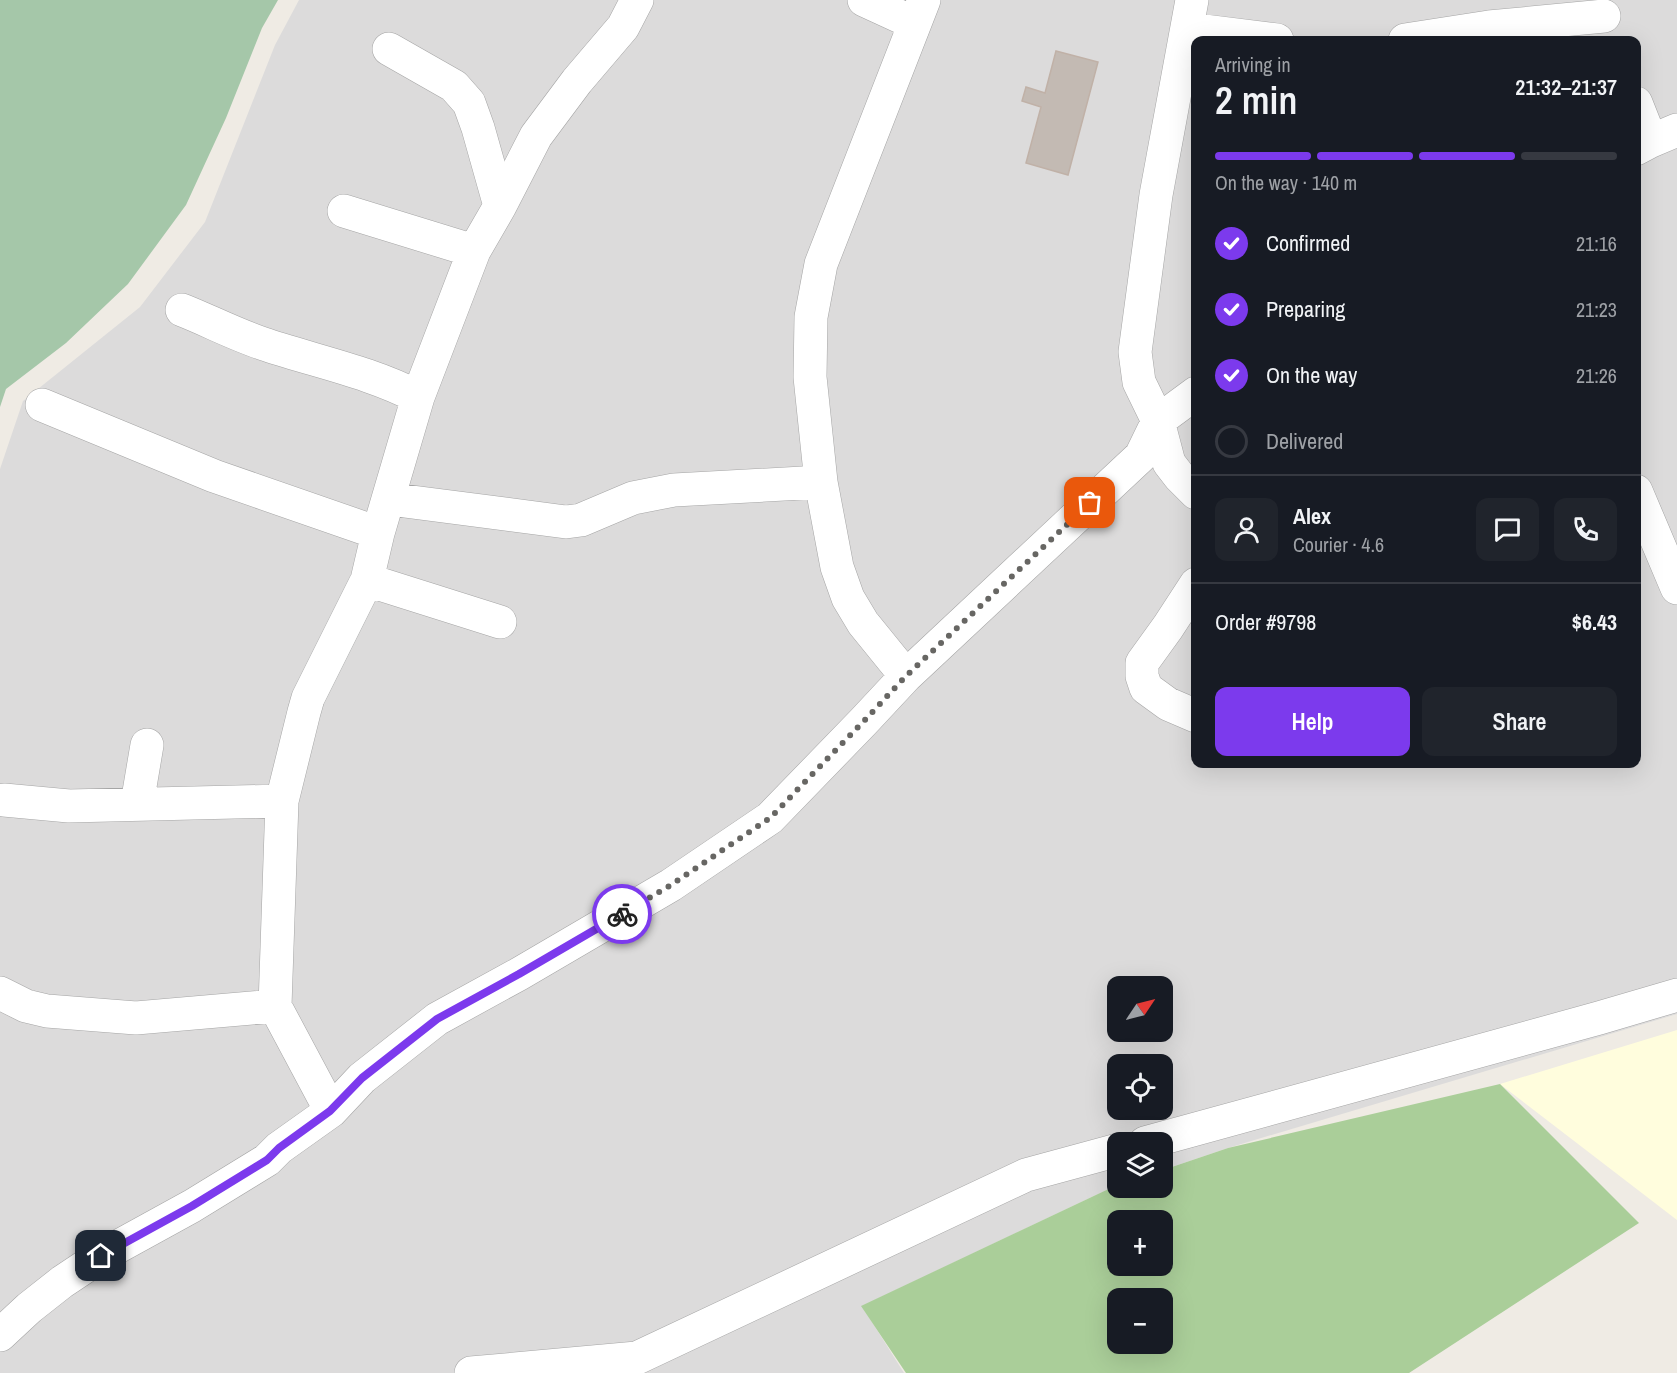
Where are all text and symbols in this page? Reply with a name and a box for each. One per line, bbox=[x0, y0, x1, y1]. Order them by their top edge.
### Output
text: Arriving in bbox=[1215, 51, 1291, 78]
text: 21:32–21:37 bbox=[1515, 72, 1617, 102]
text: 2 min bbox=[1215, 74, 1297, 126]
text: On the way · 140 m bbox=[1215, 169, 1357, 196]
icon: check bbox=[1215, 227, 1248, 260]
text: Confirmed bbox=[1266, 228, 1350, 258]
text: 21:16 bbox=[1576, 230, 1617, 257]
icon: check bbox=[1215, 293, 1248, 326]
text: Preparing bbox=[1266, 294, 1345, 324]
text: 21:23 bbox=[1576, 296, 1617, 323]
icon: check bbox=[1215, 359, 1248, 392]
text: On the way bbox=[1266, 360, 1357, 390]
text: 21:26 bbox=[1576, 362, 1617, 389]
text: Delivered bbox=[1266, 426, 1343, 456]
pin bbox=[1064, 477, 1115, 528]
icon: bag bbox=[1073, 486, 1106, 519]
button: person bbox=[1215, 498, 1278, 561]
button: chat bbox=[1476, 498, 1539, 561]
button: phone bbox=[1554, 498, 1617, 561]
text: Alex bbox=[1293, 501, 1331, 531]
text: Courier · 4.6 bbox=[1293, 531, 1384, 558]
text: Order #9798 bbox=[1215, 607, 1316, 637]
text: $6.43 bbox=[1572, 607, 1617, 637]
button: Help bbox=[1215, 687, 1410, 756]
button: Share bbox=[1422, 687, 1617, 756]
courier bbox=[592, 884, 652, 944]
icon: bike bbox=[606, 898, 639, 931]
north arrow bbox=[1107, 976, 1173, 1042]
map controls bbox=[1107, 976, 1173, 1354]
button: locate bbox=[1107, 1054, 1173, 1120]
button: layers bbox=[1107, 1132, 1173, 1198]
button: + bbox=[1107, 1210, 1173, 1276]
pin bbox=[75, 1230, 126, 1281]
icon: home bbox=[84, 1239, 117, 1272]
button: − bbox=[1107, 1288, 1173, 1354]

